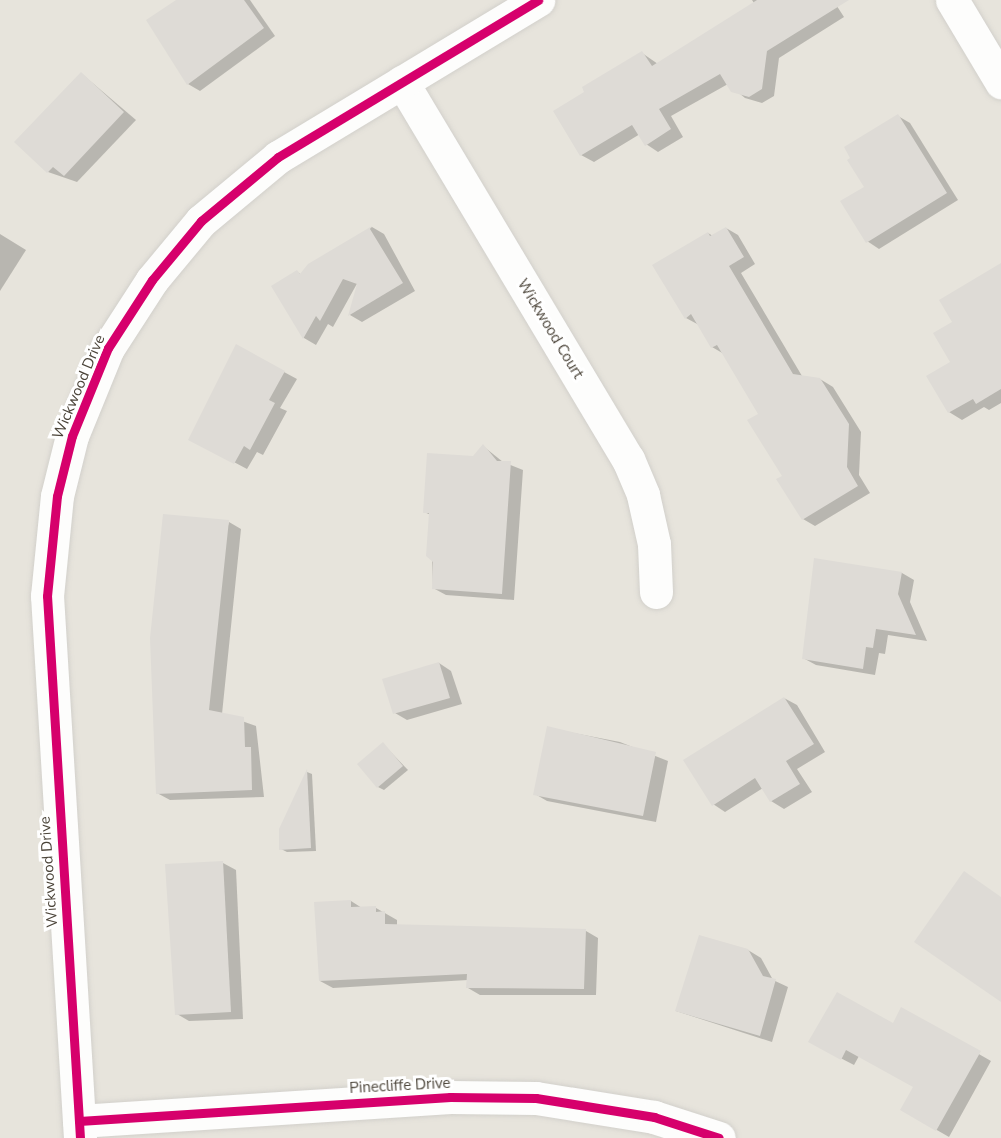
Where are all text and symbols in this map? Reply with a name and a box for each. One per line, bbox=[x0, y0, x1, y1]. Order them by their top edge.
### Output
street label: Wickwood Court bbox=[513, 276, 587, 382]
street label: Wickwood Drive bbox=[49, 332, 109, 442]
street label: Wickwood Drive bbox=[36, 816, 62, 928]
street label: Pinecliffe Drive bbox=[349, 1074, 451, 1098]

